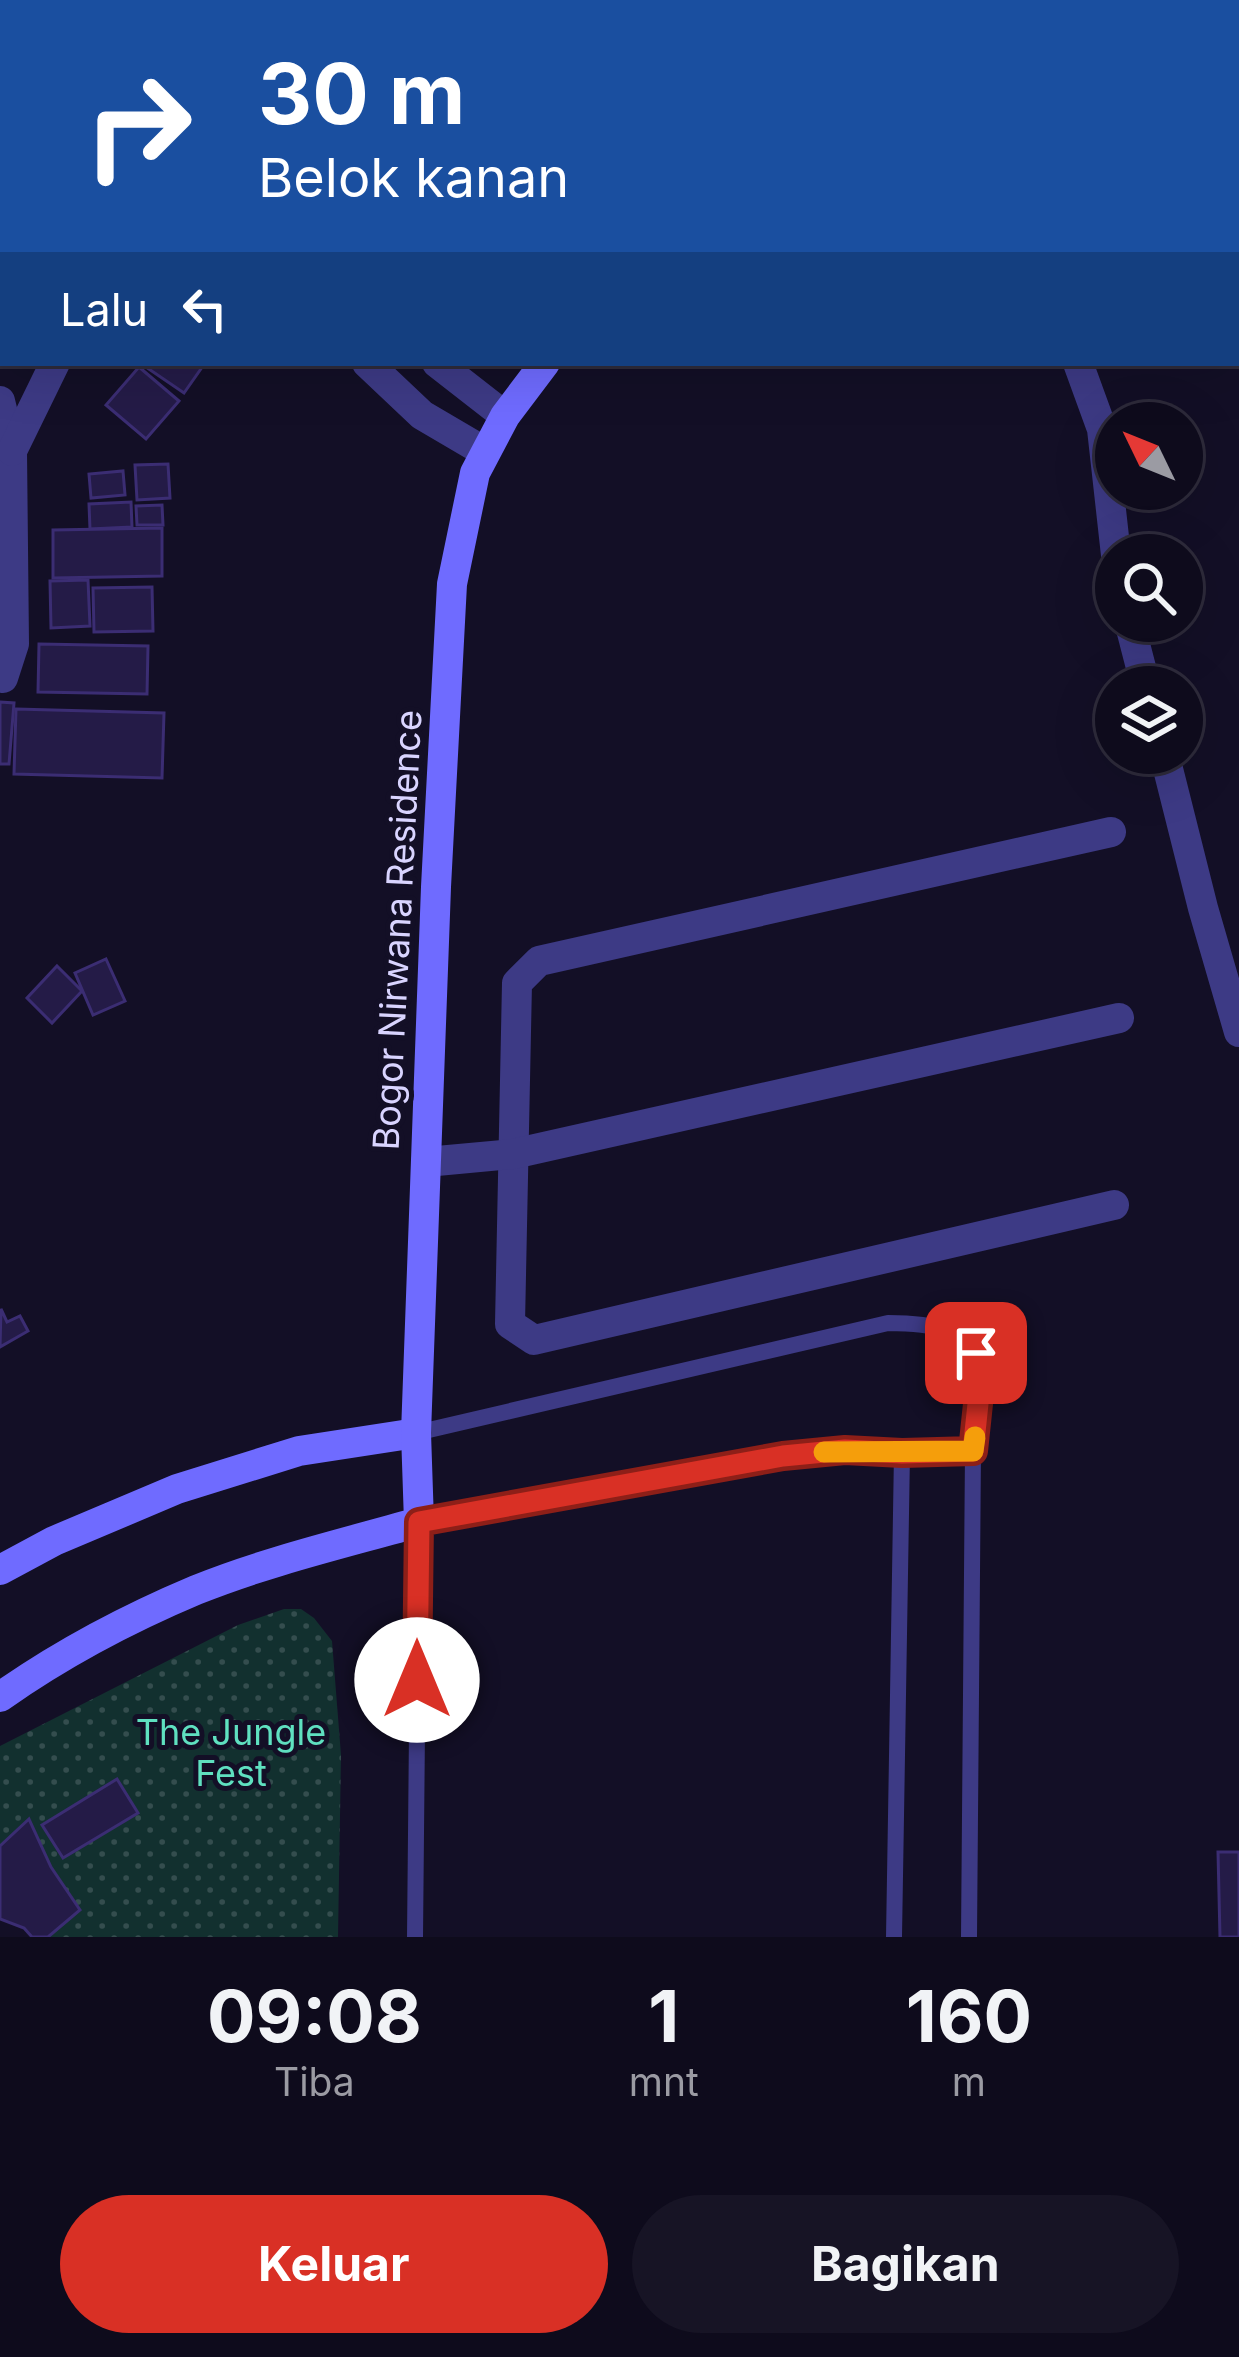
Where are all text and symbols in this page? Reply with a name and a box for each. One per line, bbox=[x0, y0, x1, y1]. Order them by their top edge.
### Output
text: 30 m bbox=[258, 43, 465, 144]
icon: right bbox=[60, 48, 216, 204]
text: Belok kanan bbox=[258, 145, 569, 210]
icon: left bbox=[172, 276, 238, 342]
text: Lalu bbox=[60, 282, 148, 337]
north arrow bbox=[1095, 402, 1203, 510]
map controls bbox=[1095, 402, 1203, 774]
button: search bbox=[1095, 534, 1203, 642]
button: layers bbox=[1095, 666, 1203, 774]
street label: Bogor Nirwana Residence bbox=[363, 709, 431, 1151]
pin bbox=[925, 1302, 1027, 1404]
icon: arrive bbox=[943, 1320, 1009, 1386]
position arrow bbox=[354, 1617, 480, 1743]
park label: The Jungle Fest bbox=[136, 1710, 326, 1795]
text: 09:08 bbox=[207, 1972, 422, 2059]
text: 1 bbox=[648, 1972, 679, 2059]
text: 160 bbox=[906, 1972, 1032, 2059]
text: Tiba bbox=[274, 2058, 355, 2105]
text: mnt bbox=[629, 2058, 699, 2105]
text: m bbox=[952, 2058, 986, 2105]
button: Keluar bbox=[60, 2195, 608, 2333]
button: Bagikan bbox=[632, 2195, 1179, 2333]

